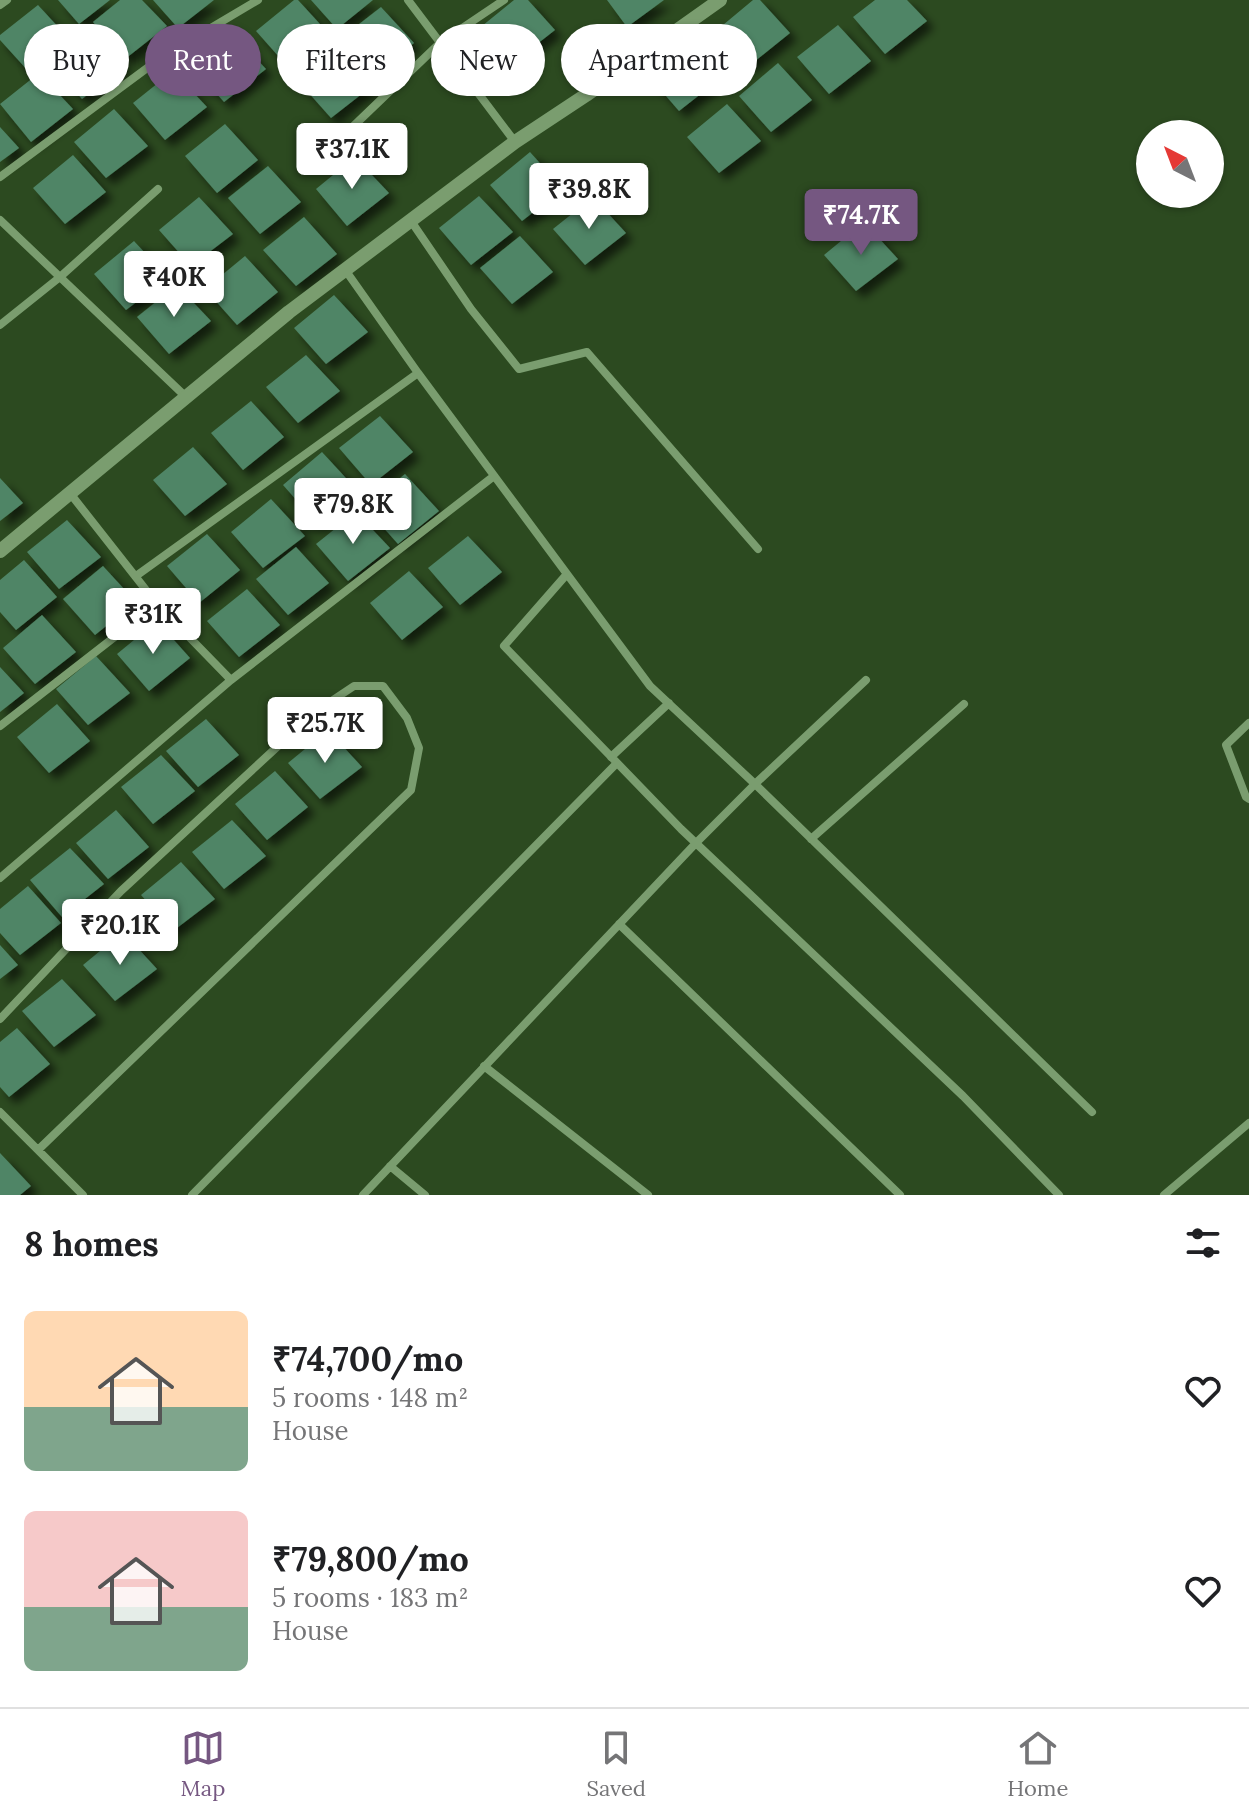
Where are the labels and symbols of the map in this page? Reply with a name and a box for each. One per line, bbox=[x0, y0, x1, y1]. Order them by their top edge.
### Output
north arrow bbox=[1136, 120, 1224, 208]
pin: ₹37.1K bbox=[287, 123, 417, 191]
pin: ₹39.8K bbox=[524, 163, 654, 231]
pin: ₹74.7K bbox=[796, 189, 926, 257]
pin: ₹40K bbox=[127, 251, 221, 319]
pin: ₹79.8K bbox=[288, 478, 418, 546]
pin: ₹31K bbox=[106, 588, 200, 656]
pin: ₹25.7K bbox=[260, 697, 390, 765]
pin: ₹20.1K bbox=[55, 899, 185, 967]

